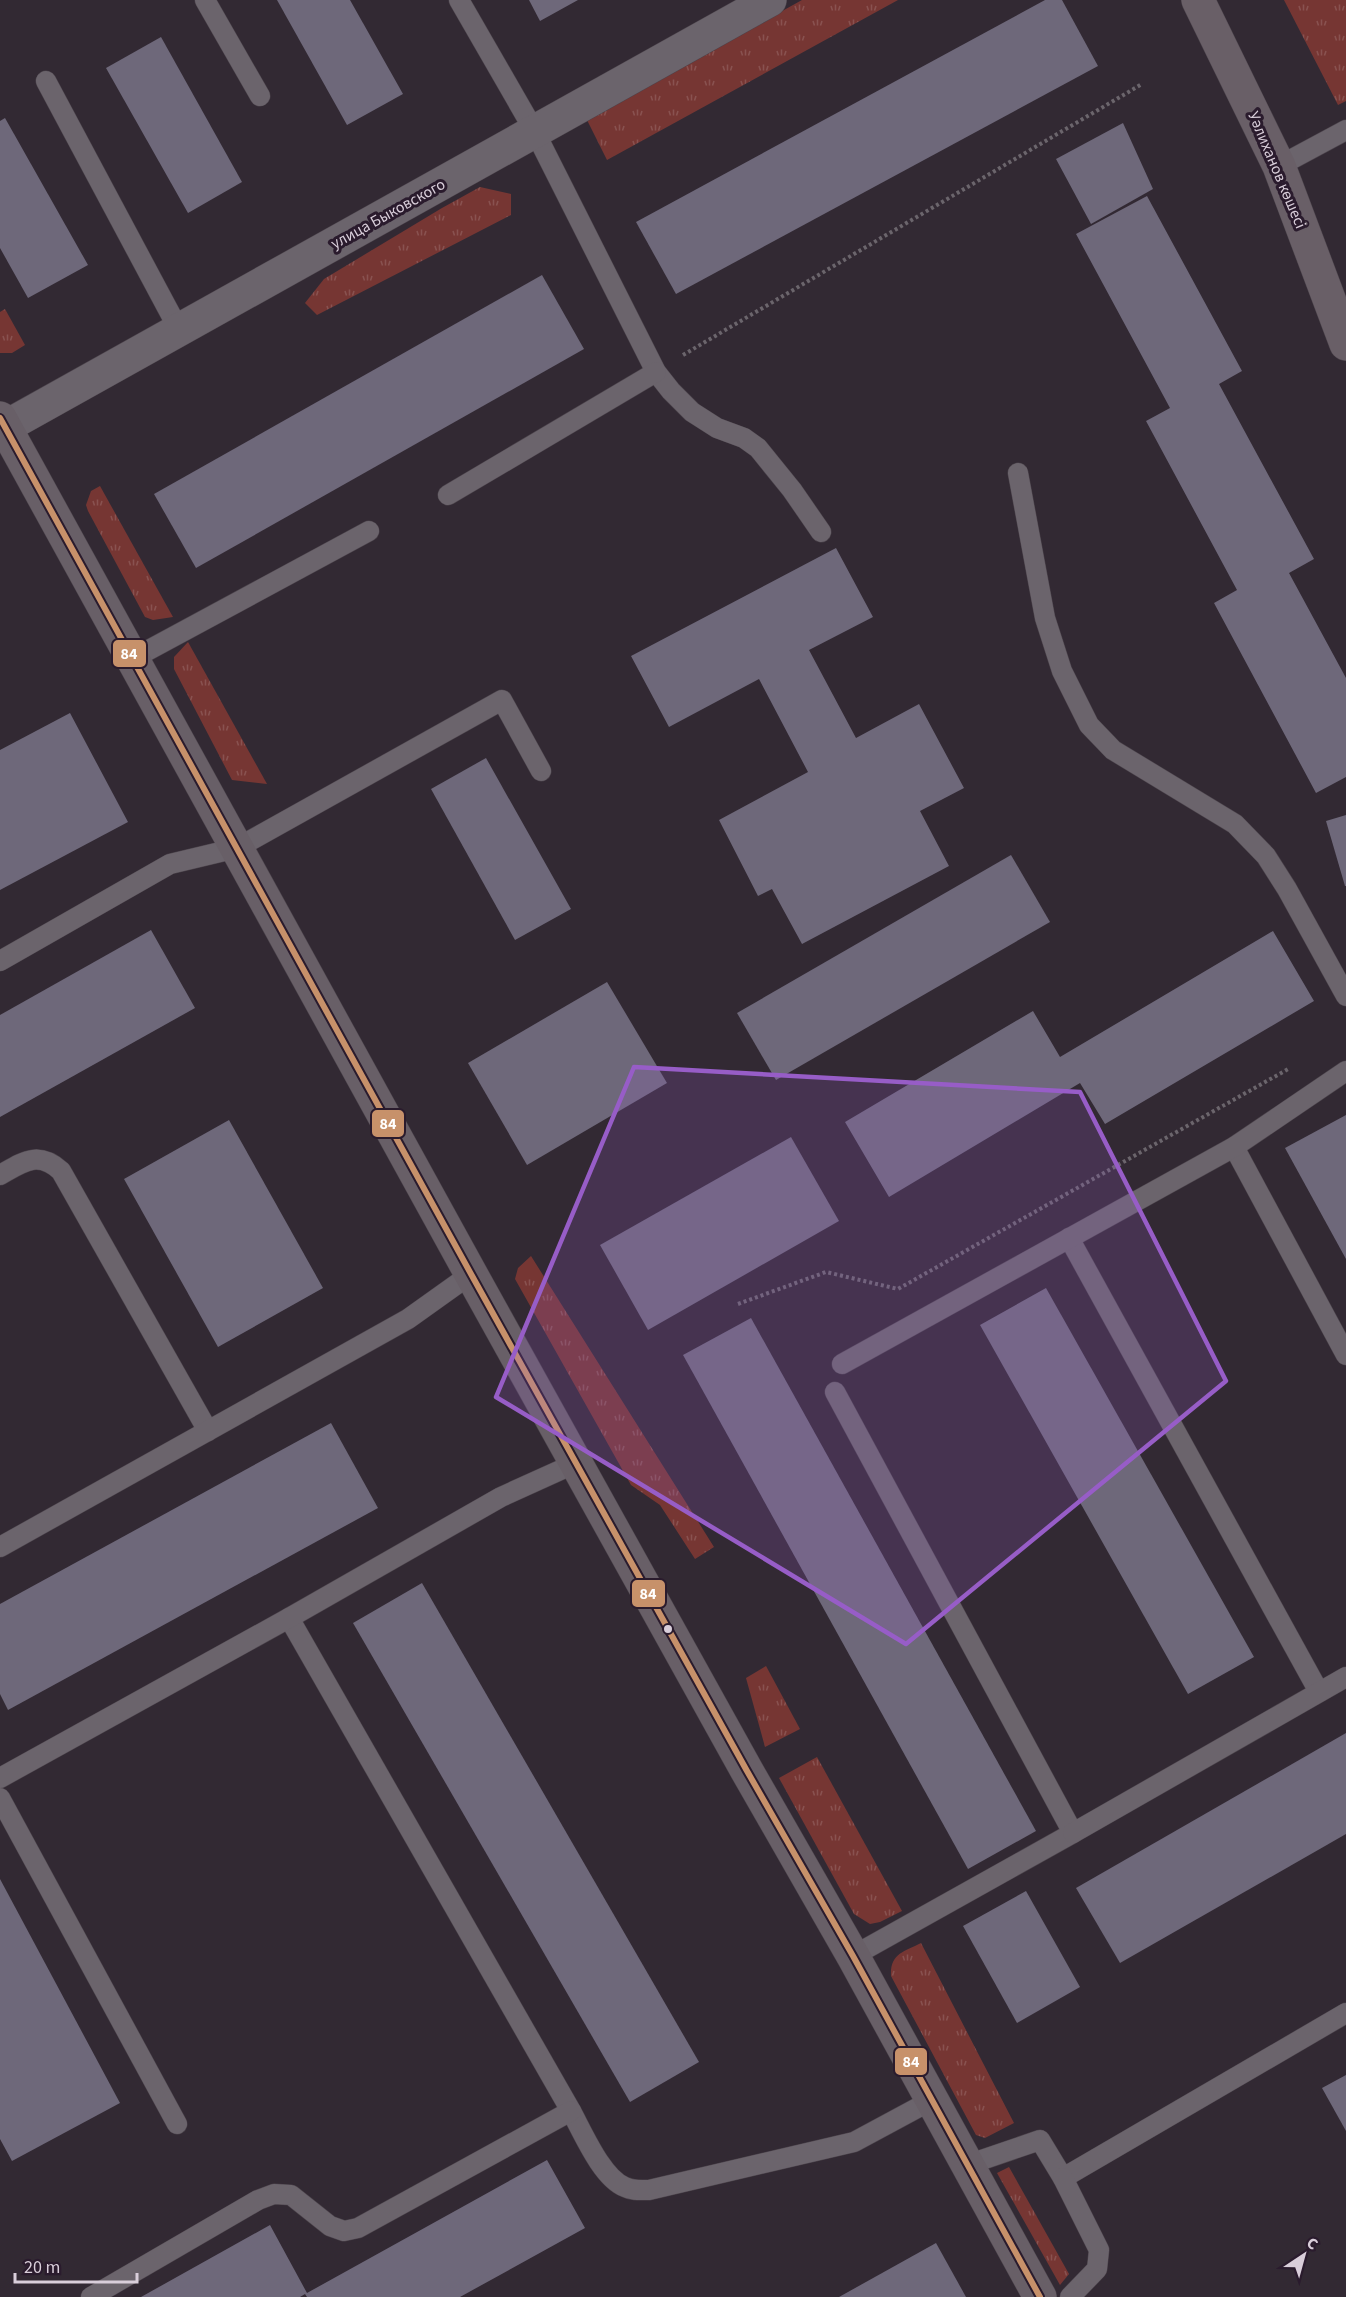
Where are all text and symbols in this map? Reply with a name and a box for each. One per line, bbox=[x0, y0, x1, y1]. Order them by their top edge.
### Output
street label: Уәлиханов көшесі bbox=[1242, 108, 1312, 232]
street label: улица Быковского bbox=[327, 173, 449, 255]
line badge: 84 bbox=[112, 639, 147, 668]
text: 84 bbox=[121, 643, 138, 665]
line badge: 84 bbox=[371, 1109, 405, 1138]
text: 84 bbox=[380, 1113, 397, 1135]
line badge: 84 bbox=[631, 1579, 666, 1608]
text: 84 bbox=[640, 1583, 657, 1605]
unlabelled marker bbox=[662, 1623, 674, 1635]
line badge: 84 bbox=[894, 2047, 928, 2076]
text: 84 bbox=[903, 2051, 920, 2073]
north arrow bbox=[1274, 2225, 1334, 2285]
text: С bbox=[1302, 2232, 1322, 2255]
scale bar bbox=[15, 2246, 136, 2284]
text: 20 m bbox=[24, 2255, 60, 2280]

